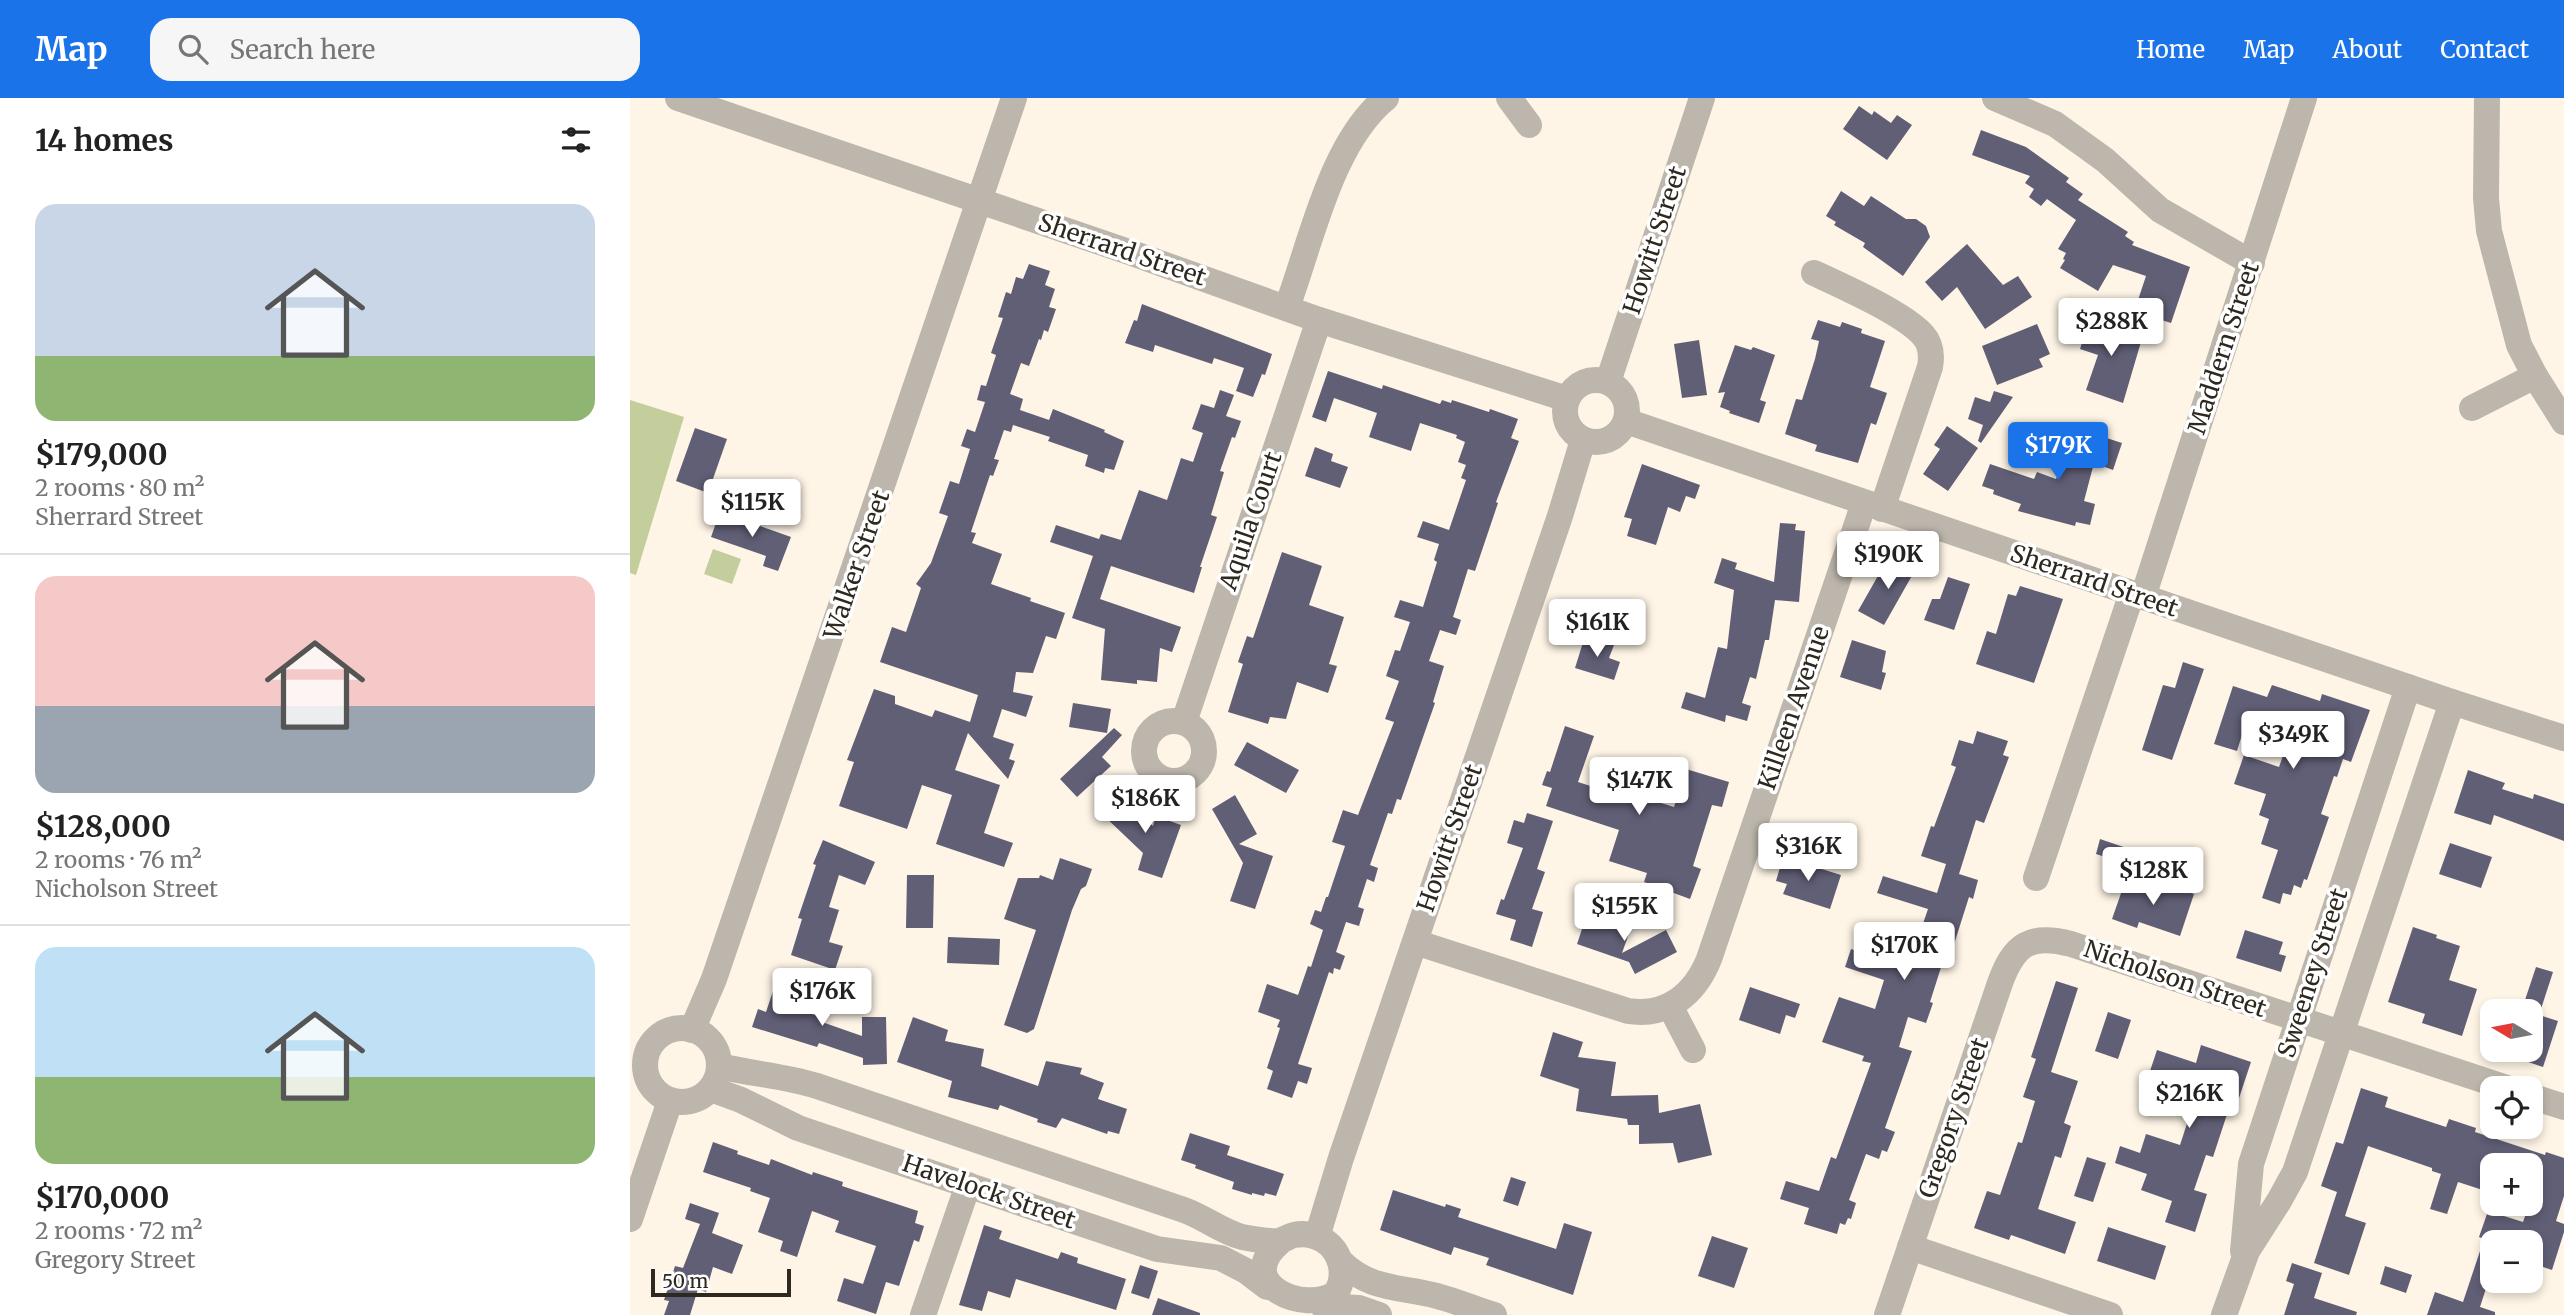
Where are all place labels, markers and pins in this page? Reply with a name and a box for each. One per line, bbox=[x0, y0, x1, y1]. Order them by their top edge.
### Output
pin: $288K bbox=[2062, 299, 2160, 358]
pin: $179K bbox=[2009, 422, 2107, 482]
pin: $115K bbox=[703, 480, 801, 539]
pin: $190K bbox=[1839, 532, 1937, 591]
pin: $161K bbox=[1548, 600, 1646, 659]
pin: $349K bbox=[2244, 712, 2342, 771]
pin: $147K bbox=[1590, 758, 1688, 817]
pin: $186K bbox=[1096, 776, 1194, 835]
pin: $316K bbox=[1759, 824, 1857, 883]
pin: $128K bbox=[2104, 848, 2202, 907]
pin: $155K bbox=[1575, 884, 1673, 943]
pin: $170K bbox=[1855, 922, 1953, 982]
pin: $176K bbox=[773, 968, 871, 1028]
pin: $216K bbox=[2140, 1070, 2238, 1130]

